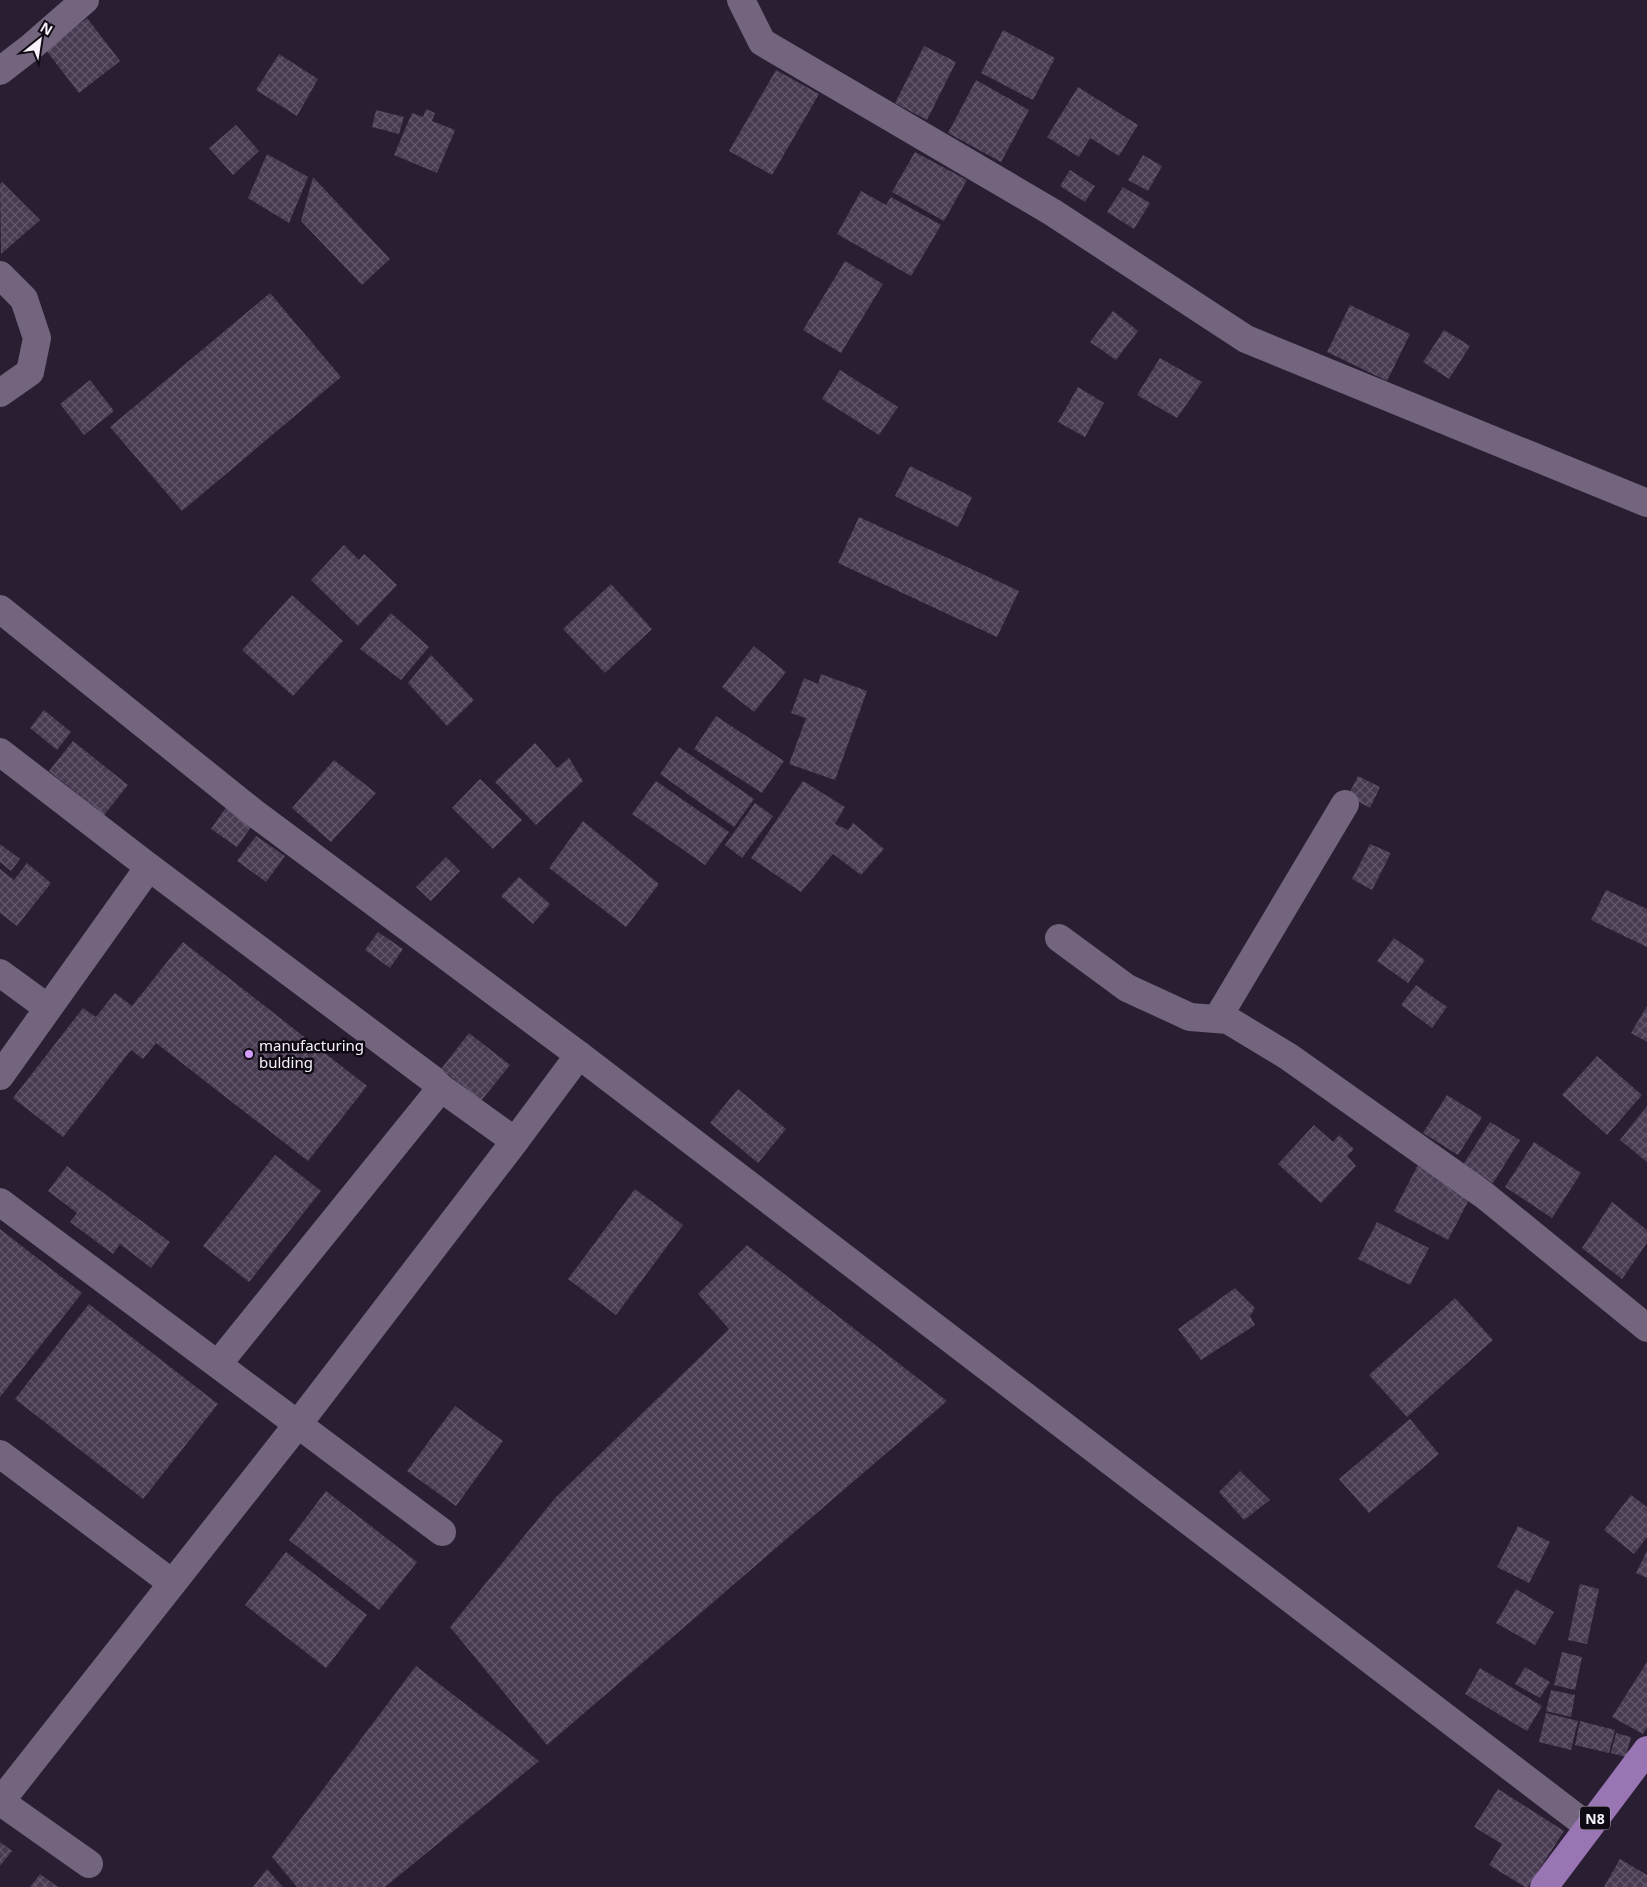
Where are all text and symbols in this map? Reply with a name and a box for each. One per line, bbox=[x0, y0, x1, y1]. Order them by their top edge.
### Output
north arrow bbox=[15, 15, 65, 65]
text: N bbox=[37, 17, 56, 39]
place label: manufacturing bulding bbox=[259, 1035, 364, 1072]
marker: manufacturing bulding bbox=[243, 1048, 255, 1060]
road number: N8 bbox=[1580, 1806, 1610, 1830]

